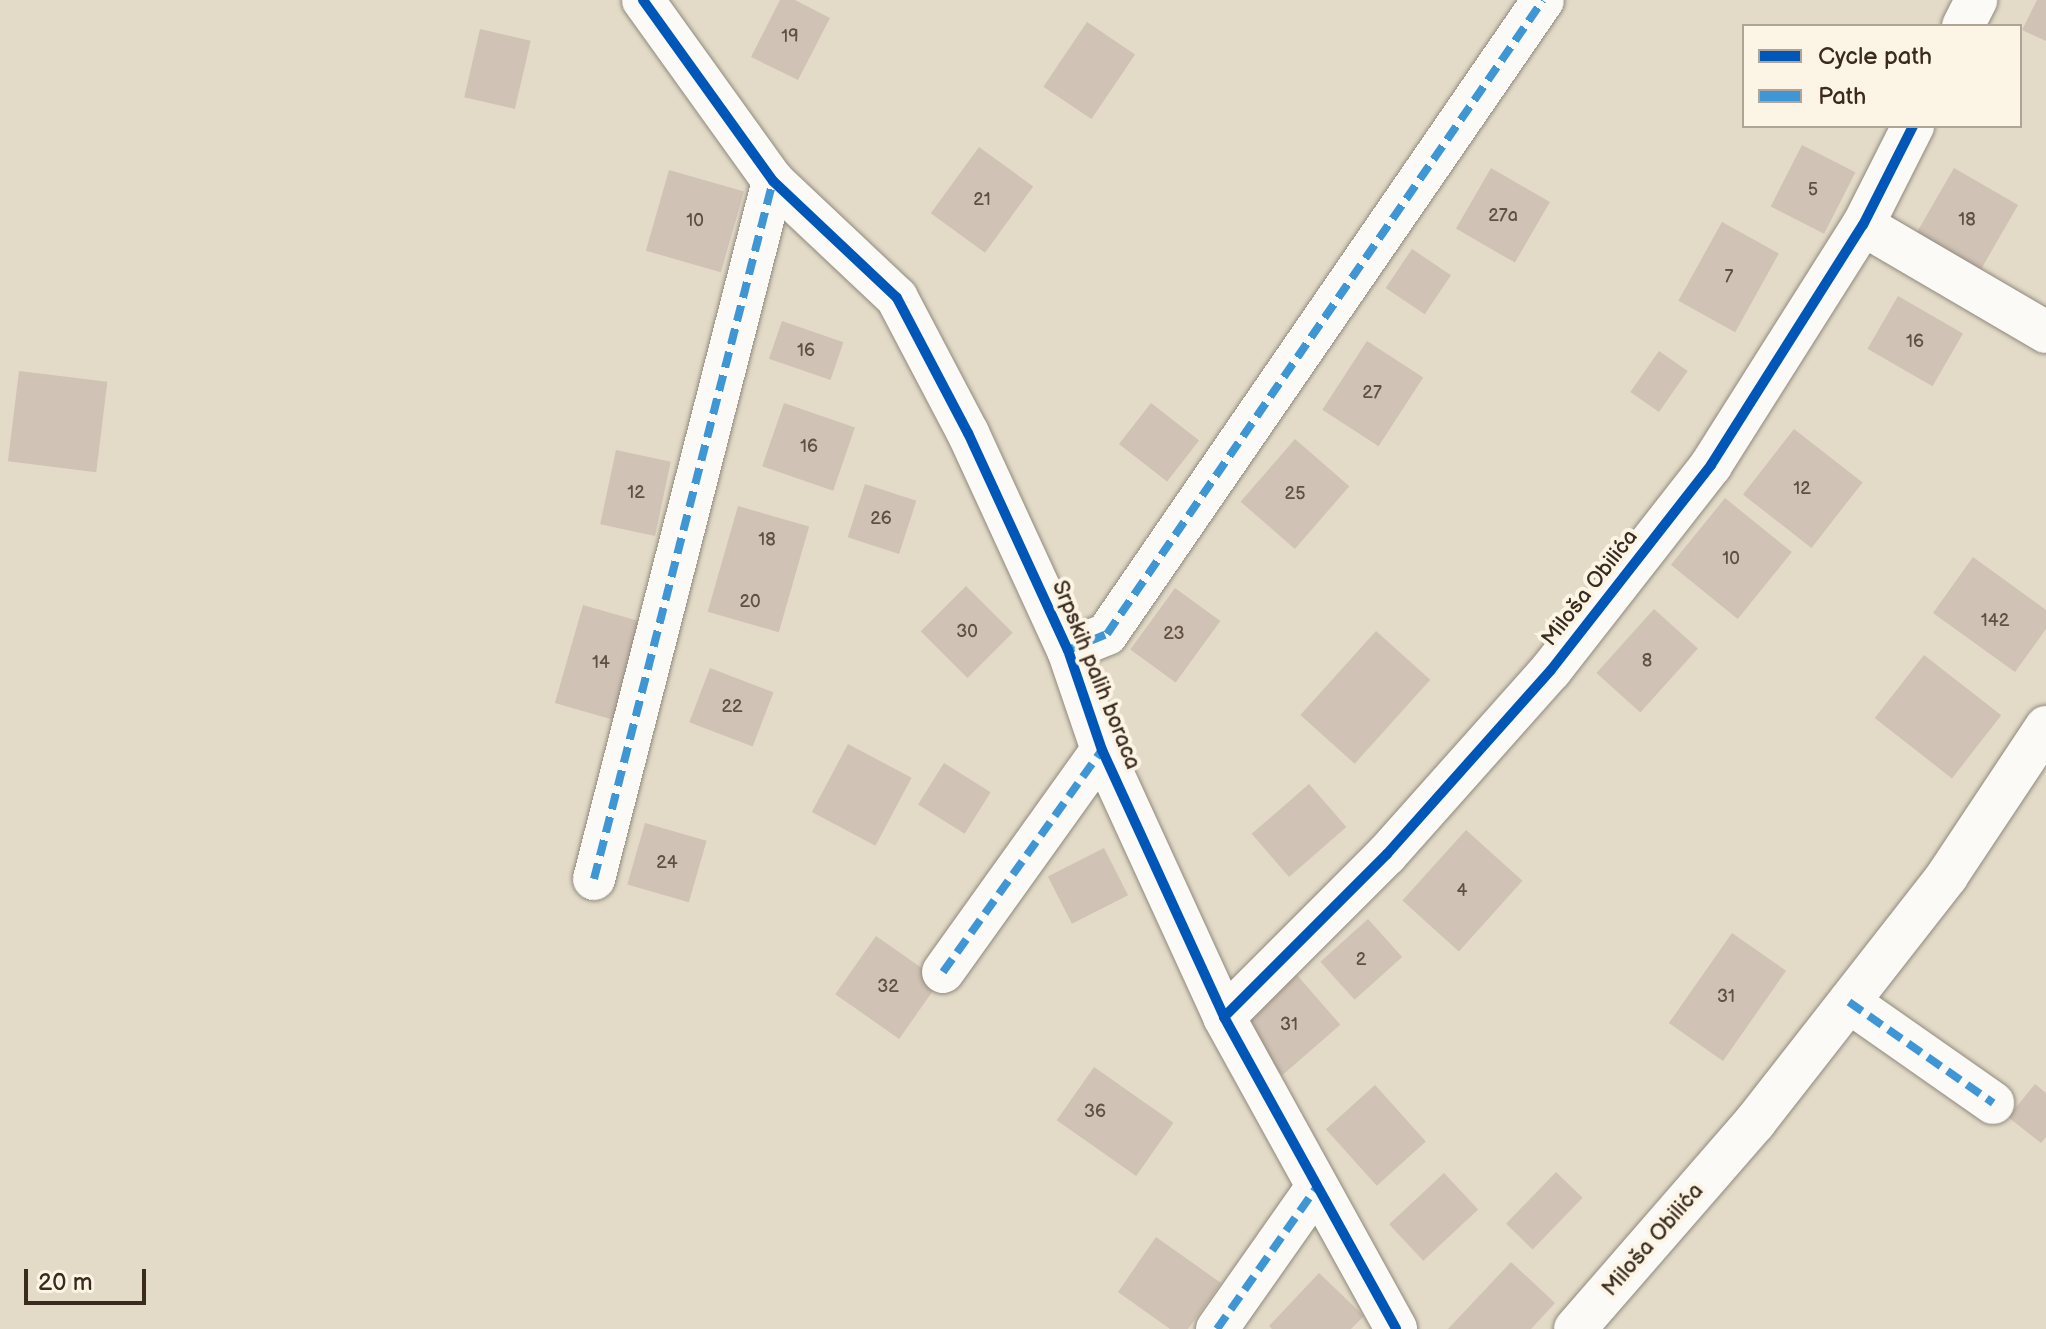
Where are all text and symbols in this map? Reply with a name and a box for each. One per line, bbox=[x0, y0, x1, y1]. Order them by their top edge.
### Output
legend bbox=[1742, 24, 2022, 128]
house number: 19 bbox=[781, 26, 799, 48]
text: Cycle path bbox=[1818, 42, 1932, 71]
text: Path bbox=[1818, 82, 1866, 111]
house number: 5 bbox=[1808, 179, 1818, 201]
house number: 21 bbox=[973, 189, 991, 211]
house number: 27a bbox=[1488, 205, 1518, 227]
house number: 18 bbox=[1958, 209, 1976, 231]
house number: 10 bbox=[686, 210, 704, 232]
house number: 7 bbox=[1725, 266, 1733, 288]
house number: 16 bbox=[1906, 331, 1924, 353]
house number: 16 bbox=[797, 340, 815, 362]
house number: 27 bbox=[1362, 382, 1382, 404]
house number: 16 bbox=[800, 436, 818, 458]
house number: 12 bbox=[1793, 478, 1811, 500]
house number: 12 bbox=[627, 482, 645, 504]
house number: 25 bbox=[1285, 483, 1305, 505]
house number: 26 bbox=[870, 508, 892, 530]
street label: Miloša Obilića bbox=[1536, 524, 1644, 652]
house number: 18 bbox=[758, 529, 776, 551]
house number: 10 bbox=[1722, 548, 1740, 570]
street label: Srpskih palih boraca bbox=[1046, 577, 1146, 773]
house number: 20 bbox=[739, 591, 761, 613]
house number: 142 bbox=[1981, 610, 2009, 632]
house number: 30 bbox=[956, 621, 978, 643]
house number: 23 bbox=[1163, 623, 1185, 645]
house number: 8 bbox=[1642, 650, 1652, 672]
house number: 14 bbox=[592, 652, 610, 674]
house number: 22 bbox=[721, 696, 743, 718]
house number: 24 bbox=[656, 852, 678, 874]
house number: 4 bbox=[1457, 880, 1467, 902]
house number: 2 bbox=[1356, 949, 1366, 971]
house number: 32 bbox=[877, 976, 899, 998]
house number: 31 bbox=[1717, 986, 1735, 1008]
house number: 31 bbox=[1280, 1014, 1298, 1036]
house number: 36 bbox=[1084, 1101, 1106, 1123]
street label: Miloša Obilića bbox=[1597, 1178, 1709, 1302]
scale bar bbox=[28, 1253, 150, 1303]
text: 20 m bbox=[38, 1268, 93, 1297]

